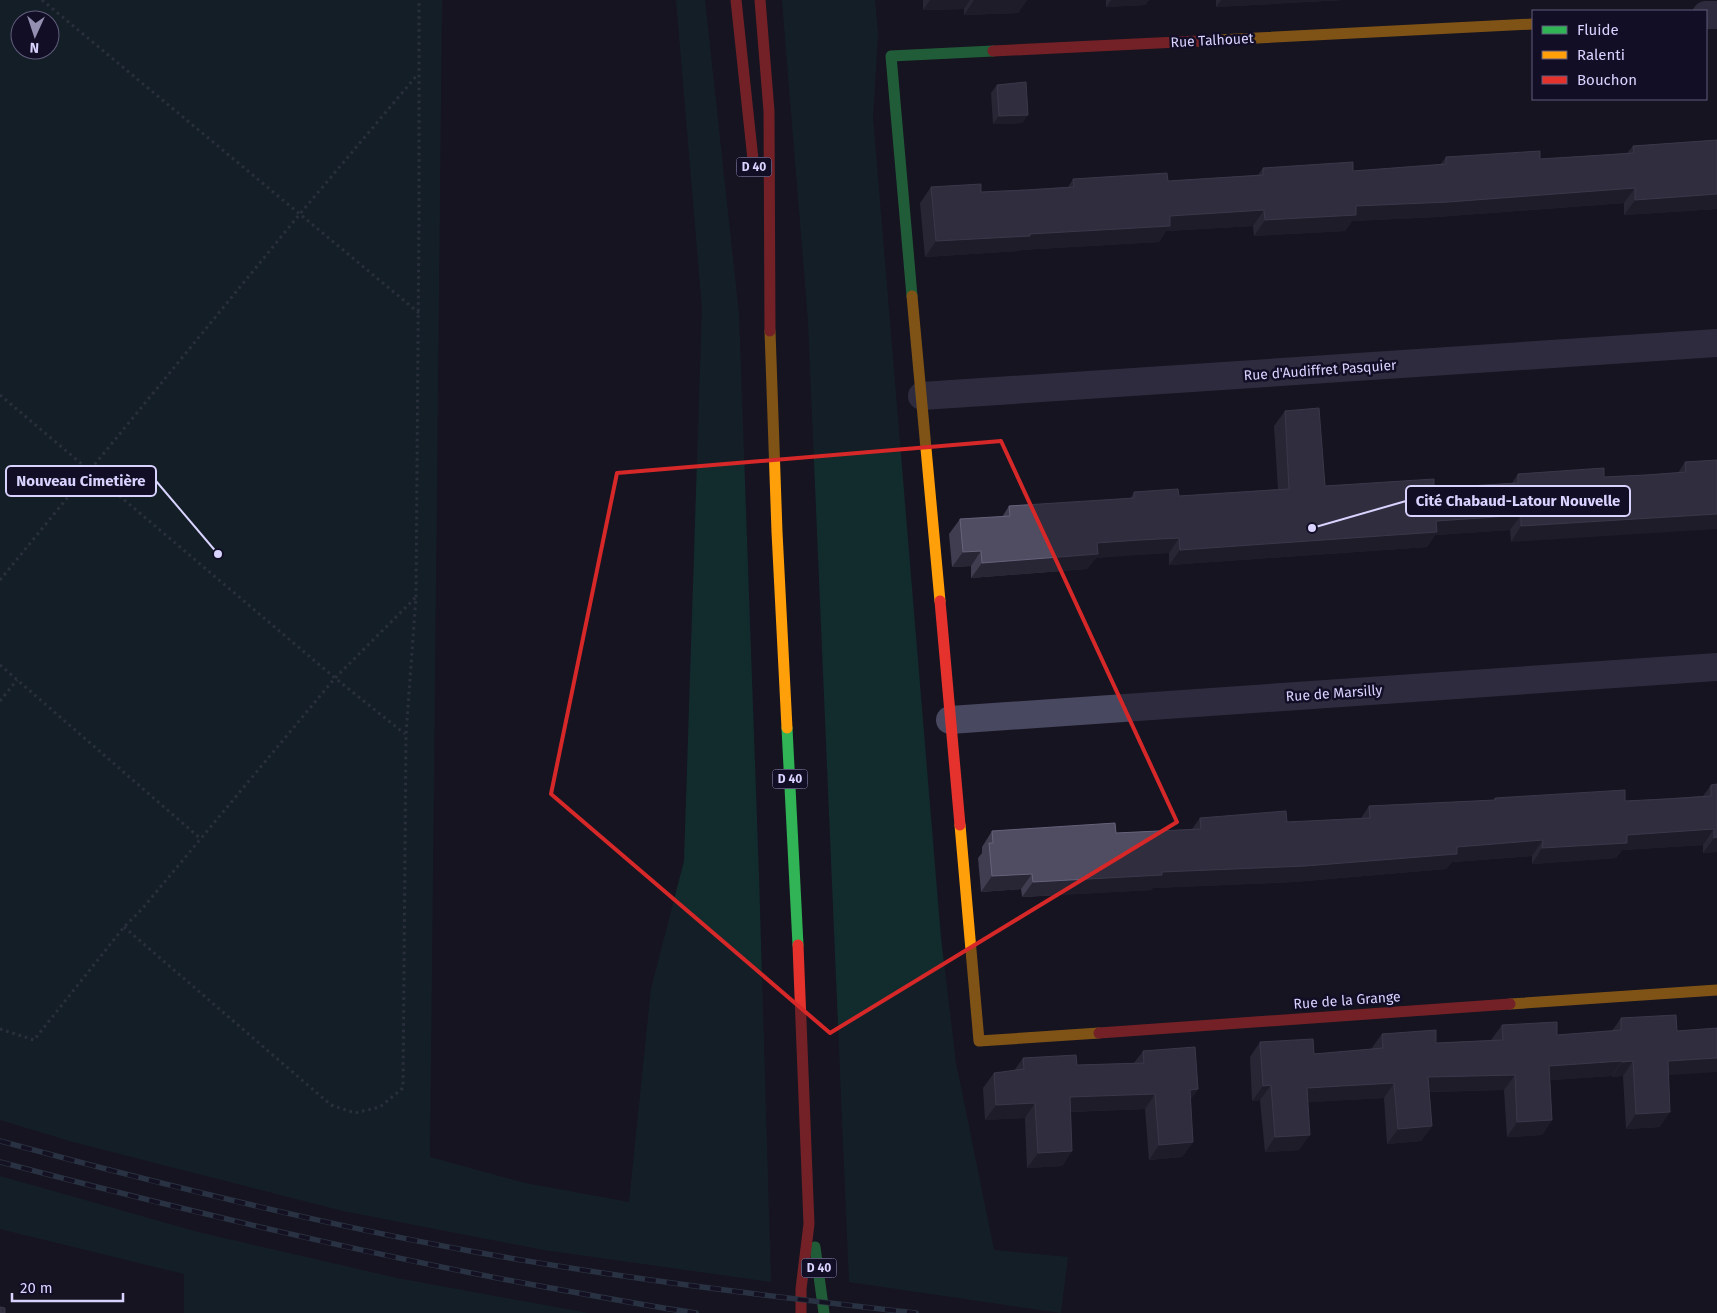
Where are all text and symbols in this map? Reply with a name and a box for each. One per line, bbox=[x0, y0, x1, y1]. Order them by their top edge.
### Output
north arrow bbox=[10, 10, 60, 60]
legend bbox=[1532, 10, 1707, 100]
text: Fluide bbox=[1577, 21, 1619, 39]
street label: Rue Talhouet bbox=[1170, 30, 1255, 51]
text: N bbox=[29, 39, 39, 56]
text: Ralenti bbox=[1577, 46, 1625, 64]
text: Bouchon bbox=[1577, 71, 1637, 89]
road number: D 40 bbox=[736, 158, 772, 176]
street label: Rue d'Audiffret Pasquier bbox=[1243, 357, 1398, 384]
callout: Nouveau Cimetière bbox=[6, 466, 156, 496]
text: Nouveau Cimetière bbox=[16, 472, 146, 490]
callout: Cité Chabaud-Latour Nouvelle bbox=[1406, 486, 1630, 516]
text: Cité Chabaud-Latour Nouvelle bbox=[1416, 492, 1620, 510]
street label: Rue de Marsilly bbox=[1285, 682, 1383, 705]
road number: D 40 bbox=[772, 770, 808, 789]
street label: Rue de la Grange bbox=[1293, 988, 1401, 1013]
road number: D 40 bbox=[802, 1258, 836, 1278]
scale bar bbox=[12, 1270, 124, 1302]
text: 20 m bbox=[20, 1279, 53, 1297]

